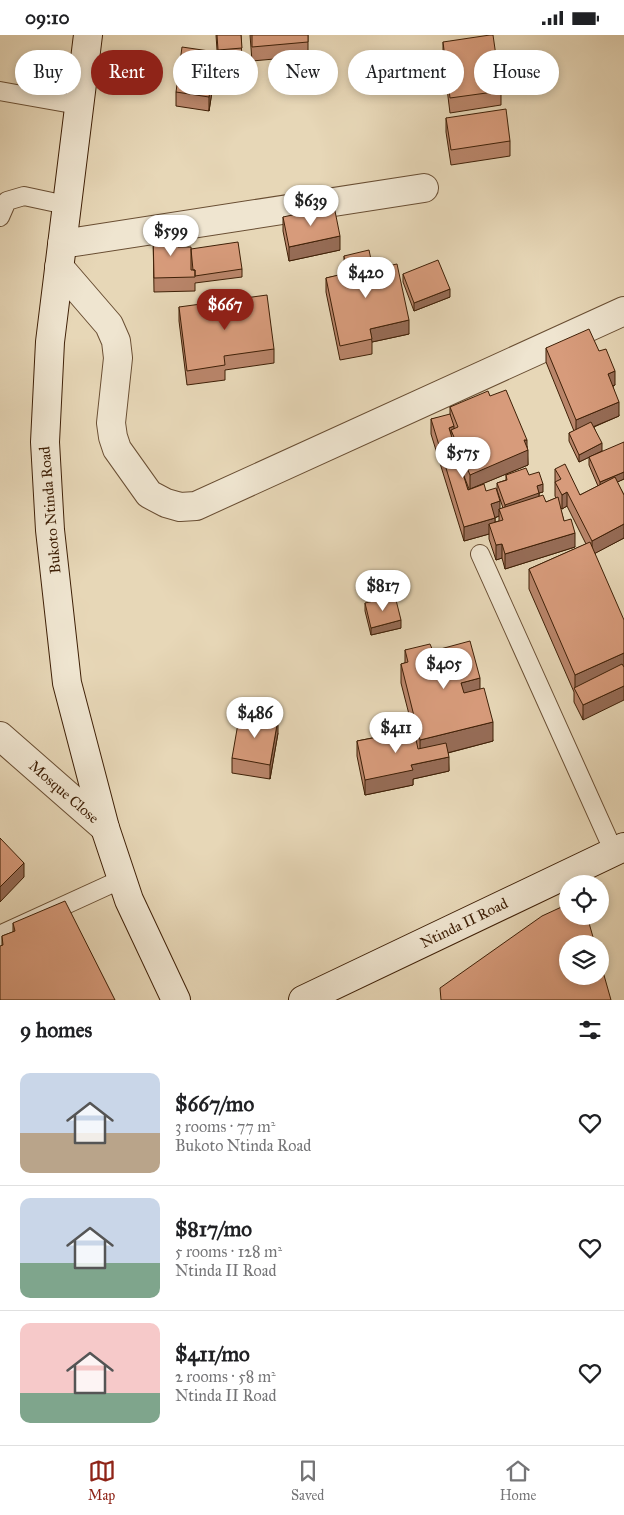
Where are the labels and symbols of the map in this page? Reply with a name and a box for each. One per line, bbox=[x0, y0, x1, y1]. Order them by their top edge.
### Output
pin: $639 bbox=[281, 185, 341, 227]
pin: $599 bbox=[141, 215, 201, 257]
pin: $420 bbox=[336, 257, 396, 299]
pin: $667 bbox=[195, 289, 255, 331]
pin: $575 bbox=[433, 437, 493, 479]
street label: Bukoto Ntinda Road bbox=[35, 445, 65, 574]
pin: $817 bbox=[353, 569, 413, 612]
pin: $405 bbox=[414, 647, 474, 690]
pin: $486 bbox=[225, 697, 285, 739]
pin: $411 bbox=[366, 711, 426, 754]
street label: Mosque Close bbox=[25, 757, 103, 828]
street label: Ntinda II Road bbox=[417, 894, 511, 952]

